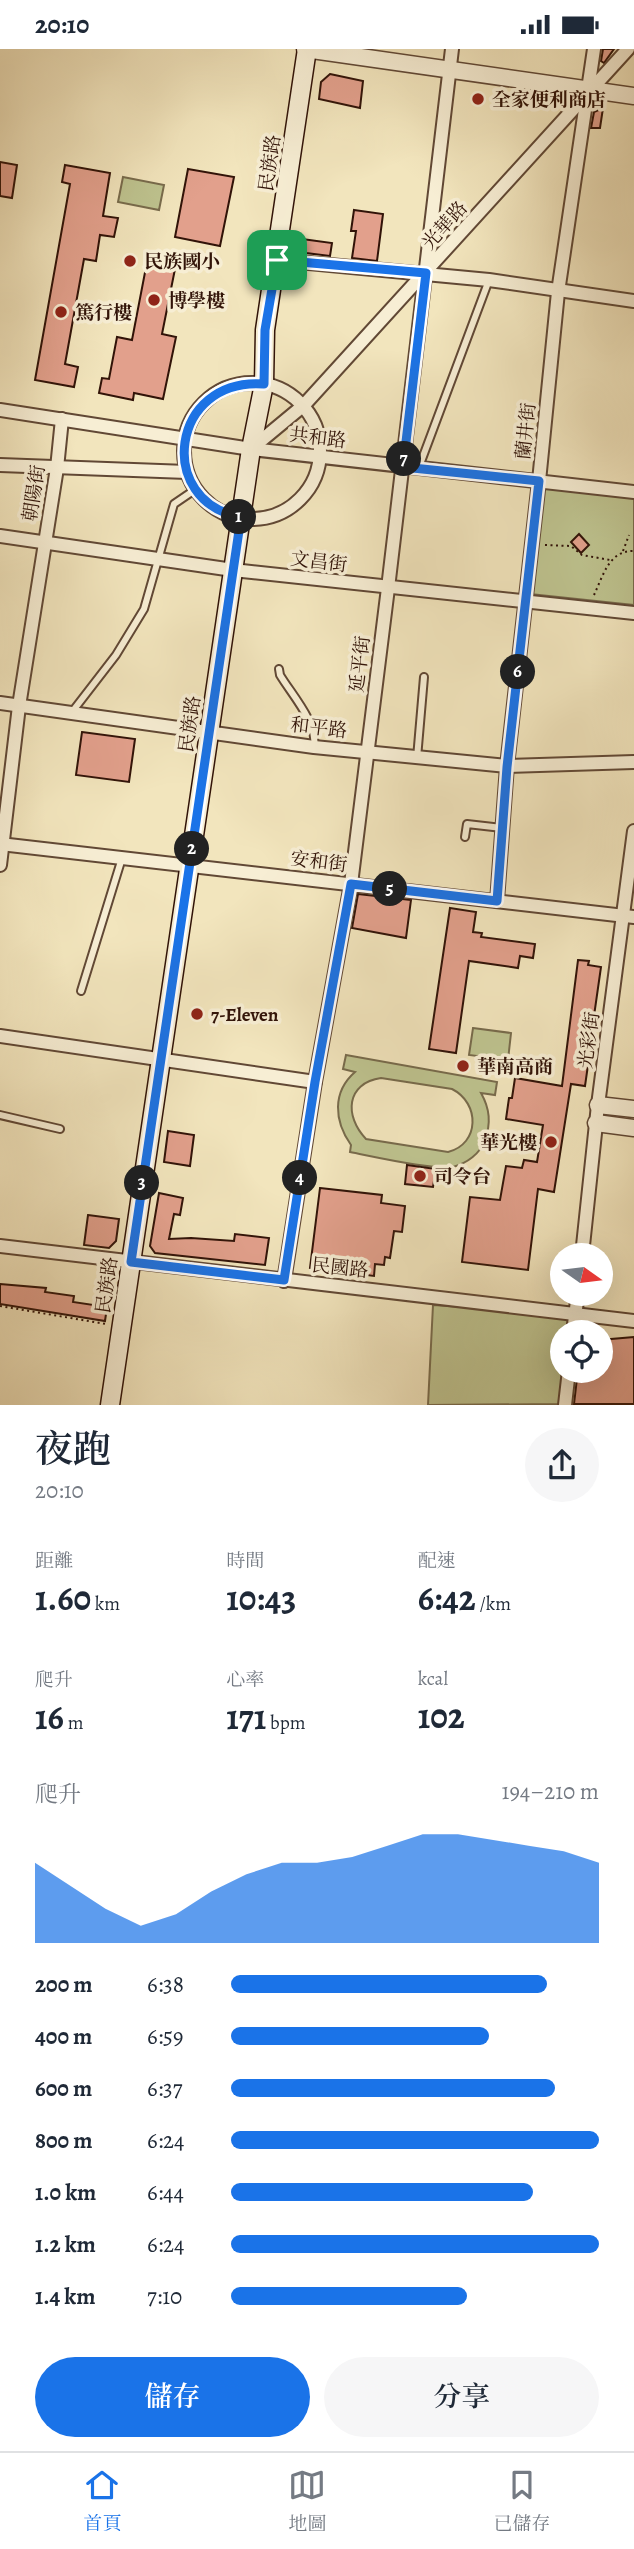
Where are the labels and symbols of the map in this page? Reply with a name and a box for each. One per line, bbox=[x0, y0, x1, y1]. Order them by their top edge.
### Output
place label: 全家便利商店 bbox=[492, 87, 606, 113]
marker: 全家便利商店 bbox=[470, 91, 486, 107]
street label: 民族路 bbox=[253, 133, 287, 193]
street label: 光華路 bbox=[416, 196, 473, 256]
pin bbox=[247, 230, 307, 290]
place label: 民族國小 bbox=[144, 249, 220, 275]
marker: 民族國小 bbox=[122, 253, 138, 269]
place label: 博學樓 bbox=[168, 288, 225, 314]
marker: 博學樓 bbox=[146, 292, 162, 308]
place label: 篤行樓 bbox=[75, 300, 132, 326]
marker: 篤行樓 bbox=[53, 304, 69, 320]
street label: 蘭井街 bbox=[510, 401, 542, 461]
street label: 共和路 bbox=[288, 422, 348, 454]
pin: 7 bbox=[386, 441, 422, 477]
street label: 朝陽街 bbox=[17, 463, 51, 523]
pin: 1 bbox=[222, 499, 256, 535]
street label: 文昌街 bbox=[289, 546, 349, 578]
street label: 延平街 bbox=[344, 634, 376, 694]
pin: 6 bbox=[500, 655, 536, 689]
street label: 民族路 bbox=[173, 694, 207, 754]
street label: 和平路 bbox=[289, 712, 349, 744]
pin: 2 bbox=[174, 831, 210, 867]
street label: 安和街 bbox=[289, 846, 349, 878]
pin: 5 bbox=[372, 871, 408, 907]
place label: 7-Eleven bbox=[211, 1002, 279, 1028]
marker: 7-Eleven bbox=[189, 1006, 205, 1022]
street label: 光彩街 bbox=[572, 1010, 606, 1070]
place label: 華南高商 bbox=[477, 1054, 553, 1080]
marker: 華南高商 bbox=[455, 1058, 471, 1074]
place label: 華光樓 bbox=[480, 1130, 537, 1156]
marker: 華光樓 bbox=[543, 1134, 559, 1150]
pin: 4 bbox=[282, 1161, 318, 1195]
place label: 司令台 bbox=[434, 1164, 491, 1190]
pin: 3 bbox=[124, 1165, 160, 1201]
marker: 司令台 bbox=[412, 1168, 428, 1184]
north arrow bbox=[550, 1243, 612, 1305]
street label: 民國路 bbox=[310, 1252, 370, 1284]
street label: 民族路 bbox=[90, 1255, 124, 1315]

